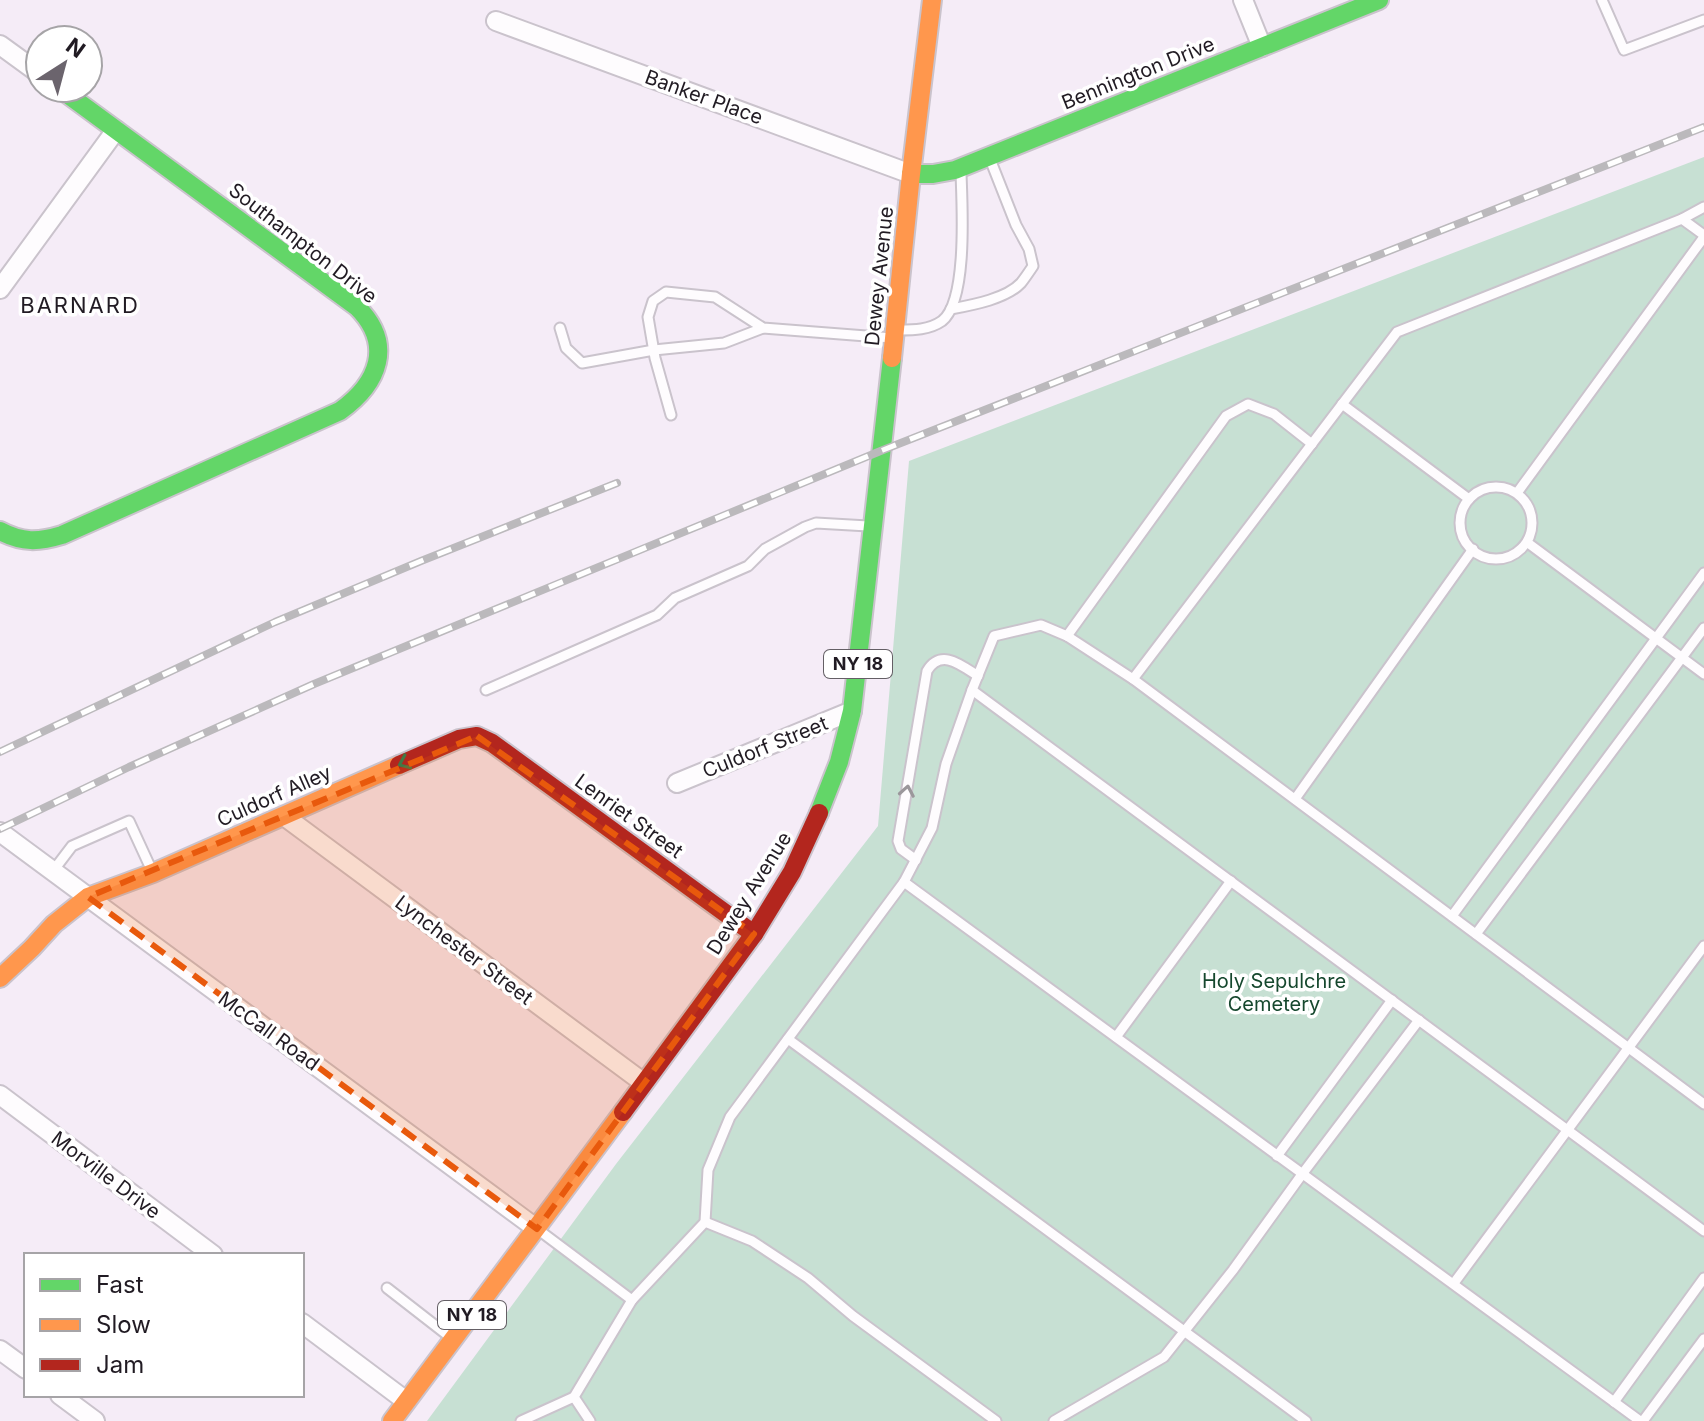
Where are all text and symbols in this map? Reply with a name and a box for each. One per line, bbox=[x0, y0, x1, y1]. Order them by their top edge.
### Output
north arrow bbox=[24, 24, 104, 104]
street label: Bennington Drive bbox=[1058, 31, 1218, 115]
text: N bbox=[61, 32, 90, 63]
street label: Banker Place bbox=[642, 65, 766, 129]
street label: Southampton Drive bbox=[224, 178, 382, 308]
street label: Dewey Avenue bbox=[860, 205, 898, 347]
district label: BARNARD bbox=[20, 292, 140, 318]
road number: NY 18 bbox=[824, 650, 892, 678]
street label: Culdorf Street bbox=[699, 711, 831, 783]
one-way arrow bbox=[398, 754, 412, 770]
street label: Culdorf Alley bbox=[213, 760, 335, 832]
street label: Lenriet Street bbox=[570, 769, 688, 864]
one-way arrow bbox=[898, 784, 915, 797]
street label: Dewey Avenue bbox=[702, 827, 796, 959]
street label: Lynchester Street bbox=[390, 890, 538, 1010]
park label: Holy Sepulchre Cemetery bbox=[1202, 969, 1346, 1016]
street label: McCall Road bbox=[214, 986, 324, 1076]
street label: Morville Drive bbox=[47, 1126, 165, 1224]
legend bbox=[24, 1253, 304, 1397]
text: Fast bbox=[96, 1270, 144, 1299]
road number: NY 18 bbox=[438, 1301, 506, 1329]
text: Slow bbox=[96, 1310, 151, 1339]
text: Jam bbox=[96, 1350, 144, 1379]

